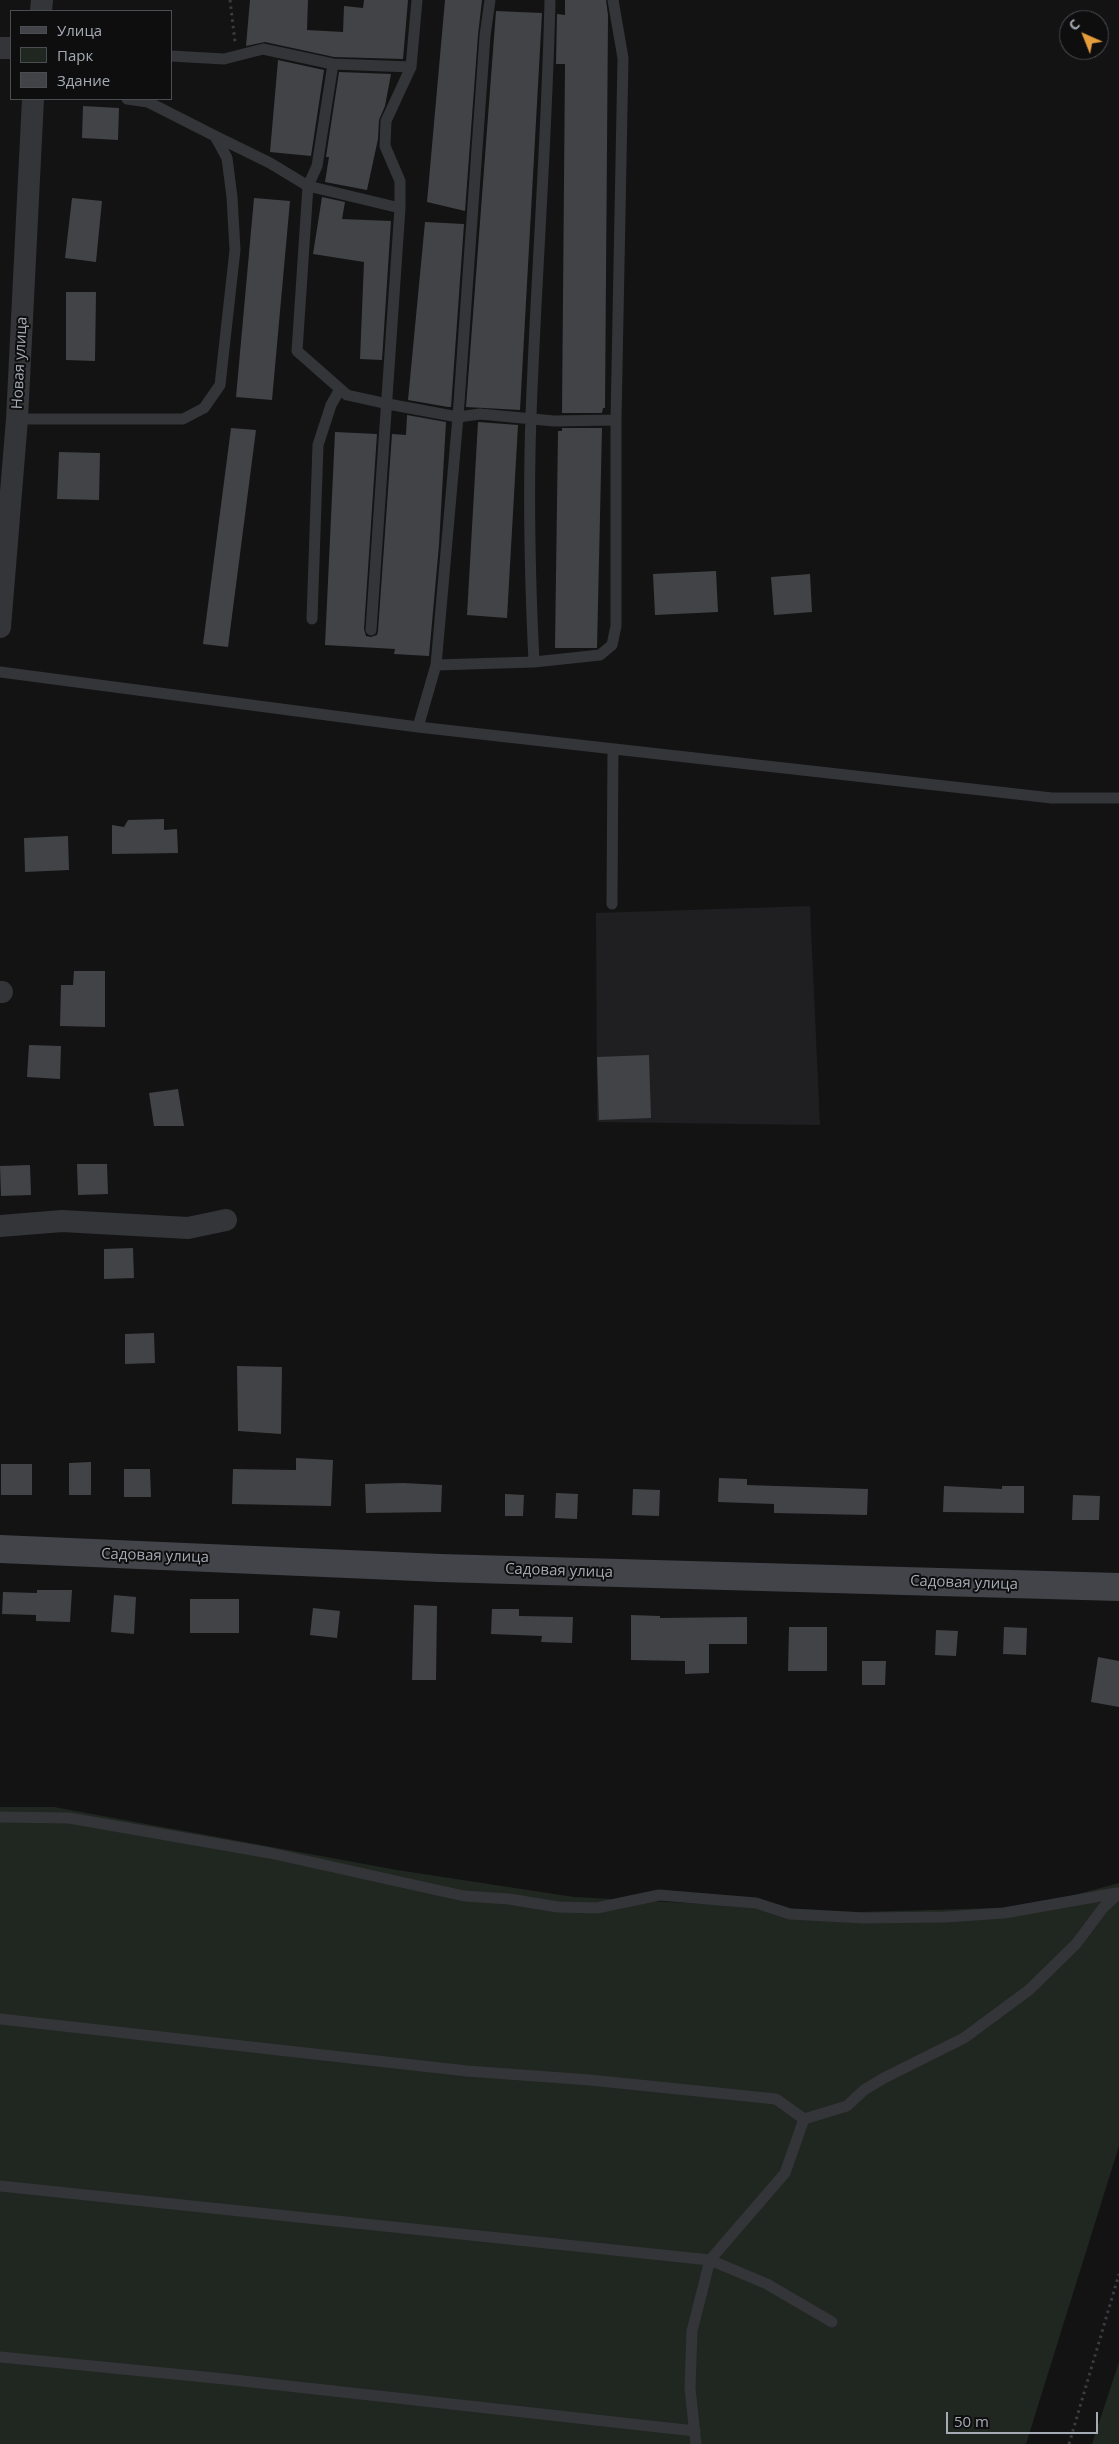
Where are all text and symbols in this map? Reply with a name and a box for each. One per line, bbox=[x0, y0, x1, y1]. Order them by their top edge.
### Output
legend bbox=[10, 10, 172, 100]
north arrow bbox=[1059, 10, 1109, 60]
text: С bbox=[1064, 15, 1084, 35]
text: Улица bbox=[57, 20, 102, 40]
text: Парк bbox=[57, 45, 93, 65]
text: Здание bbox=[57, 70, 110, 90]
street label: Новая улица bbox=[9, 316, 31, 410]
street label: Садовая улица bbox=[101, 1545, 209, 1567]
street label: Садовая улица bbox=[505, 1560, 613, 1582]
street label: Садовая улица bbox=[910, 1572, 1018, 1594]
scale bar bbox=[949, 2402, 1102, 2434]
text: 50 m bbox=[954, 2411, 989, 2431]

